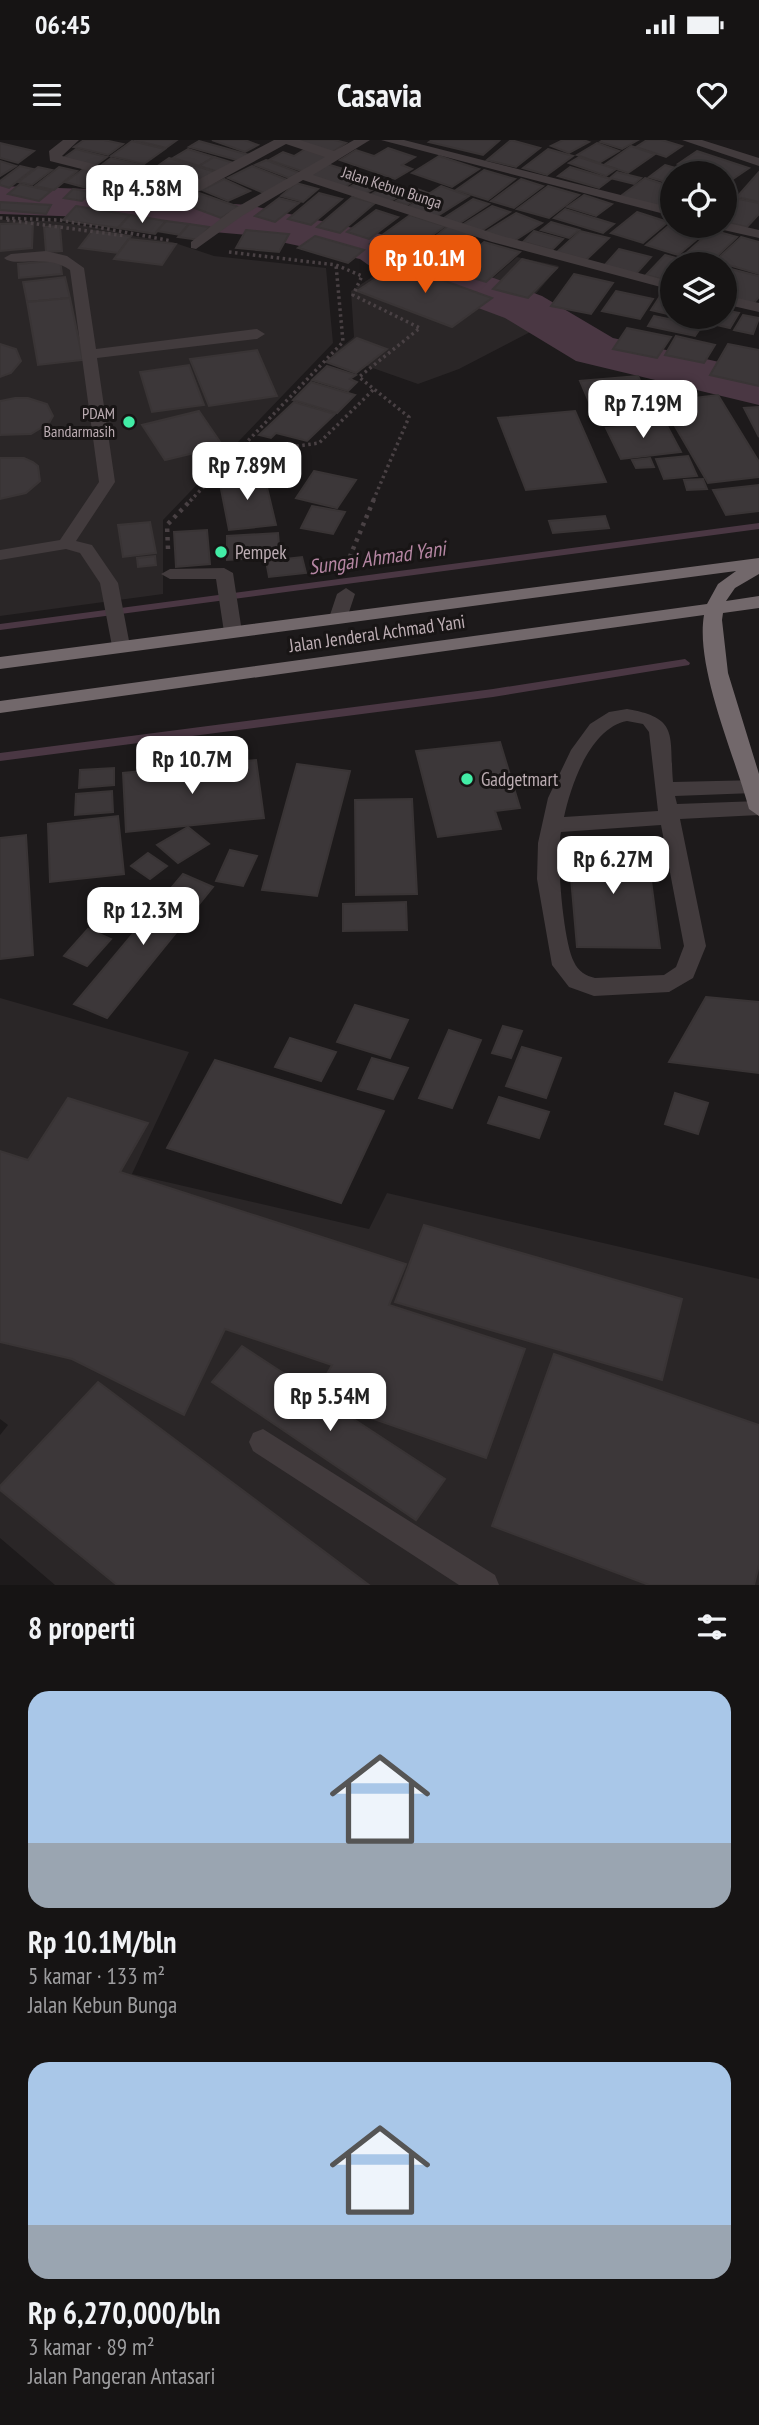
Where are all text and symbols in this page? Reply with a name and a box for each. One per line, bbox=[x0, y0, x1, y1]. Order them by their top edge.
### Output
text: 06:45 bbox=[35, 8, 91, 41]
text: Casavia bbox=[337, 74, 422, 116]
icon: menu bbox=[28, 76, 66, 114]
icon: heart bbox=[693, 76, 731, 114]
street label: Jalan Kebun Bunga bbox=[339, 161, 444, 213]
map controls bbox=[660, 161, 737, 329]
button: locate bbox=[660, 161, 737, 238]
pin: Rp 4.58M bbox=[70, 165, 214, 225]
text: Rp 4.58M bbox=[102, 173, 182, 202]
pin: Rp 10.1M bbox=[353, 236, 497, 295]
text: Rp 10.1M bbox=[385, 243, 465, 272]
button: layers bbox=[660, 252, 737, 329]
pin: Rp 7.19M bbox=[571, 380, 715, 440]
text: Rp 7.19M bbox=[604, 388, 682, 417]
place label: PDAM Bandarmasih bbox=[44, 403, 115, 441]
marker: PDAM Bandarmasih bbox=[121, 414, 137, 430]
pin: Rp 7.89M bbox=[175, 442, 319, 502]
text: Rp 7.89M bbox=[208, 450, 286, 479]
water label: Sungai Ahmad Yani bbox=[307, 534, 450, 580]
place label: Pempek bbox=[235, 540, 287, 564]
marker: Pempek bbox=[213, 544, 229, 560]
street label: Jalan Jenderal Achmad Yani bbox=[286, 609, 467, 657]
pin: Rp 10.7M bbox=[120, 736, 264, 796]
text: Rp 10.7M bbox=[152, 744, 232, 773]
place label: Gadgetmart bbox=[481, 767, 559, 791]
marker: Gadgetmart bbox=[459, 771, 475, 787]
pin: Rp 6.27M bbox=[541, 836, 685, 896]
text: Rp 6.27M bbox=[573, 844, 653, 873]
pin: Rp 12.3M bbox=[71, 888, 215, 947]
text: Rp 12.3M bbox=[103, 895, 183, 924]
pin: Rp 5.54M bbox=[258, 1374, 402, 1433]
text: Rp 5.54M bbox=[290, 1381, 370, 1410]
text: 8 properti bbox=[28, 1608, 135, 1647]
icon: filters bbox=[693, 1608, 731, 1646]
icon: home bbox=[317, 1736, 443, 1862]
text: Rp 10.1M/bln bbox=[28, 1922, 176, 1961]
text: 5 kamar · 133 m² bbox=[28, 1961, 165, 1990]
text: Jalan Kebun Bunga bbox=[28, 1990, 177, 2019]
icon: home bbox=[317, 2107, 443, 2233]
text: Rp 6,270,000/bln bbox=[28, 2293, 221, 2332]
text: 3 kamar · 89 m² bbox=[28, 2332, 155, 2361]
text: Jalan Pangeran Antasari bbox=[28, 2361, 215, 2390]

